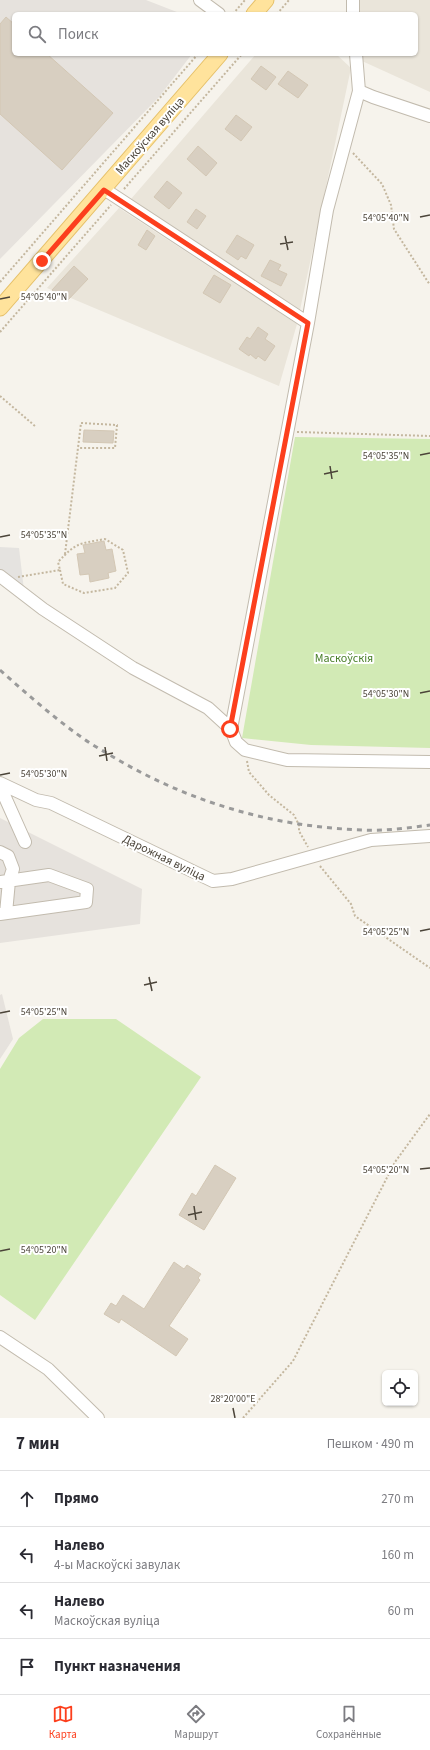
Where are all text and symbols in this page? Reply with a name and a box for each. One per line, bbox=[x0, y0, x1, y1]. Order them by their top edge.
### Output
search box bbox=[12, 12, 418, 56]
icon: search bbox=[26, 23, 48, 45]
text: Поиск bbox=[58, 24, 99, 45]
street label: Маскоўская вуліца bbox=[112, 94, 188, 178]
text: 54°05'40"N bbox=[363, 211, 409, 225]
route end bbox=[33, 252, 51, 270]
text: 54°05'40"N bbox=[21, 290, 67, 304]
text: 54°05'35"N bbox=[363, 449, 409, 463]
text: 54°05'35"N bbox=[21, 528, 67, 542]
park label: Маскоўскія bbox=[315, 650, 373, 667]
text: 54°05'30"N bbox=[363, 687, 409, 701]
route start bbox=[221, 720, 239, 738]
text: 54°05'30"N bbox=[21, 767, 67, 781]
street label: Дарожная вуліца bbox=[120, 831, 208, 885]
text: 54°05'25"N bbox=[363, 925, 409, 939]
text: 54°05'25"N bbox=[21, 1005, 67, 1019]
text: 54°05'20"N bbox=[363, 1163, 409, 1177]
text: 54°05'20"N bbox=[21, 1243, 67, 1257]
map controls bbox=[382, 1370, 418, 1406]
button: locate bbox=[382, 1370, 418, 1406]
text: 28°20'00"E bbox=[210, 1392, 256, 1406]
text: 7 мин bbox=[16, 1432, 59, 1456]
text: Пешком · 490 m bbox=[327, 1435, 414, 1453]
icon: ahead bbox=[16, 1488, 38, 1510]
text: Прямо bbox=[54, 1488, 99, 1509]
text: 270 m bbox=[381, 1490, 414, 1508]
text: Налево bbox=[54, 1535, 105, 1556]
icon: left bbox=[16, 1544, 38, 1566]
text: 160 m bbox=[381, 1546, 414, 1564]
text: 4-ы Маскоўскі завулак bbox=[54, 1556, 180, 1574]
text: Налево bbox=[54, 1591, 105, 1612]
icon: left bbox=[16, 1600, 38, 1622]
text: 60 m bbox=[388, 1602, 414, 1620]
text: Маскоўская вуліца bbox=[54, 1612, 160, 1630]
icon: arrive bbox=[16, 1656, 38, 1678]
text: Пункт назначения bbox=[54, 1656, 181, 1677]
tab: Карта bbox=[49, 1703, 77, 1742]
tab: Маршрут bbox=[174, 1703, 219, 1742]
tab: Сохранённые bbox=[316, 1703, 381, 1742]

